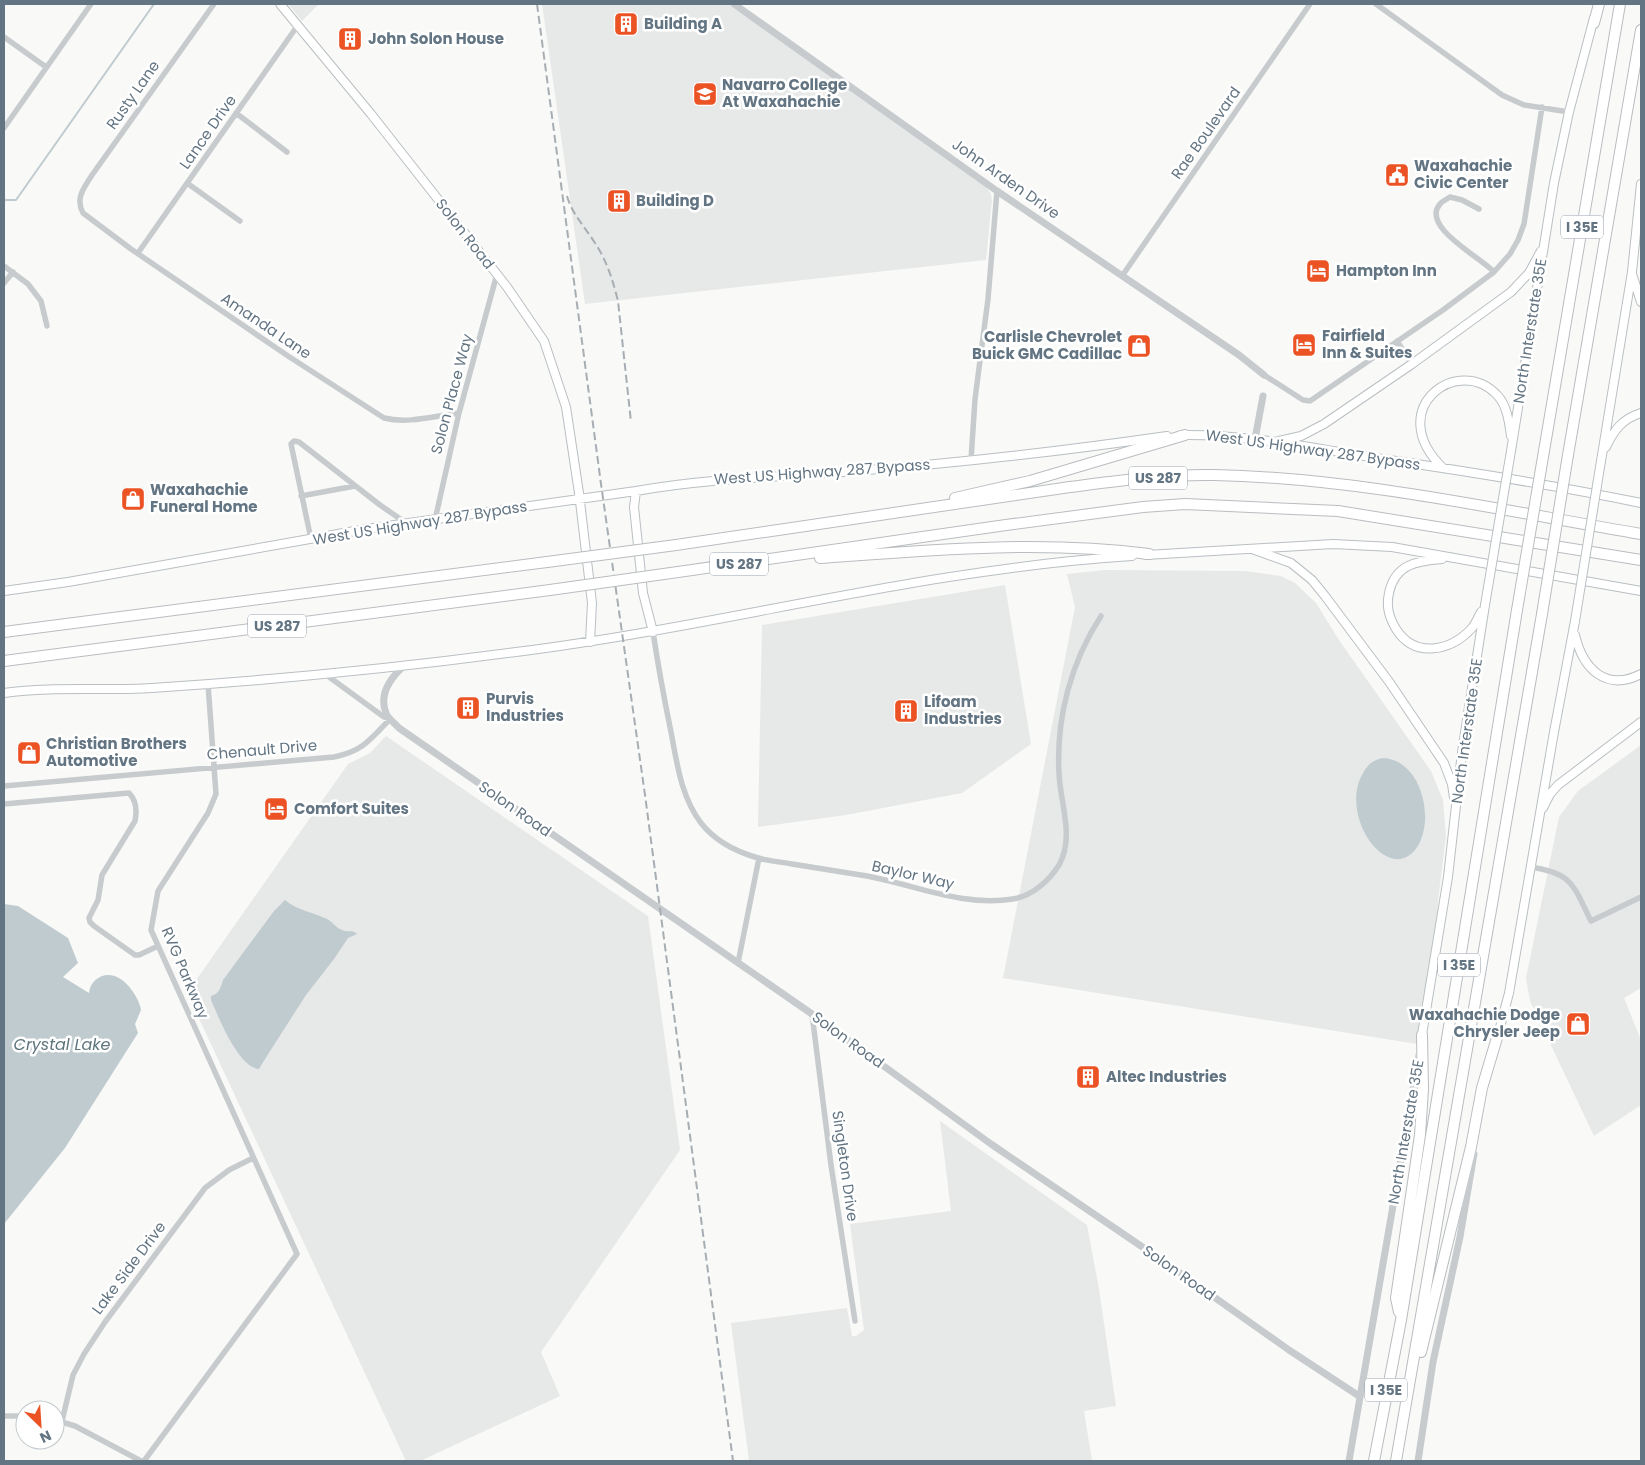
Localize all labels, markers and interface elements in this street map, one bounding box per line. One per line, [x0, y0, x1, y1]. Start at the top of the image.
building icon: Building A [613, 11, 639, 37]
place label: Building A [644, 13, 722, 34]
building icon: John Solon House [337, 26, 363, 52]
place label: John Solon House [368, 28, 504, 49]
street label: Rusty Lane [101, 56, 164, 133]
place label: Navarro College At Waxahachie [722, 74, 847, 112]
school or university icon: Navarro College At Waxahachie [692, 81, 718, 107]
street label: Rae Boulevard [1166, 82, 1245, 183]
street label: Lance Drive [174, 90, 241, 173]
street label: John Arden Drive [948, 134, 1064, 224]
place label: Waxahachie Civic Center [1414, 155, 1512, 193]
public building icon: Waxahachie Civic Center [1384, 162, 1410, 188]
building icon: Building D [606, 188, 632, 214]
place label: Building D [636, 190, 714, 211]
street label: Solon Road [431, 194, 500, 273]
road number: I 35E [1561, 216, 1603, 238]
street label: North Interstate 35E [1508, 257, 1551, 405]
hotel icon: Hampton Inn [1305, 258, 1331, 284]
place label: Hampton Inn [1336, 260, 1437, 281]
street label: Amanda Lane [217, 287, 316, 364]
place label: Fairfield Inn & Suites [1322, 325, 1412, 363]
place label: Carlisle Chevrolet Buick GMC Cadillac [972, 326, 1122, 364]
street label: Solon Place Way [425, 331, 478, 456]
hotel icon: Fairfield Inn & Suites [1291, 332, 1317, 358]
shop icon: Carlisle Chevrolet Buick GMC Cadillac [1126, 333, 1152, 359]
street label: West US Highway 287 Bypass [1204, 424, 1422, 475]
street label: West US Highway 287 Bypass [713, 453, 931, 490]
road number: US 287 [1129, 466, 1187, 489]
place label: Waxahachie Funeral Home [150, 479, 258, 517]
shop icon: Waxahachie Funeral Home [120, 486, 146, 512]
street label: West US Highway 287 Bypass [311, 495, 529, 550]
road number: US 287 [710, 552, 768, 576]
road number: US 287 [248, 614, 306, 638]
street label: North Interstate 35E [1446, 657, 1487, 805]
place label: Purvis Industries [486, 688, 564, 726]
place label: Lifoam Industries [924, 691, 1002, 729]
building icon: Purvis Industries [455, 695, 481, 721]
building icon: Lifoam Industries [893, 698, 919, 724]
place label: Christian Brothers Automotive [46, 733, 187, 771]
street label: Chenault Drive [206, 734, 318, 765]
shop icon: Christian Brothers Automotive [16, 740, 42, 766]
street label: Solon Road [475, 776, 556, 841]
hotel icon: Comfort Suites [263, 796, 289, 822]
place label: Comfort Suites [294, 798, 409, 819]
street label: Baylor Way [870, 855, 957, 894]
street label: RVG Parkway [157, 924, 214, 1023]
road number: I 35E [1438, 954, 1480, 976]
place label: Waxahachie Dodge Chrysler Jeep [1409, 1004, 1560, 1042]
street label: Solon Road [808, 1006, 889, 1073]
shop icon: Waxahachie Dodge Chrysler Jeep [1565, 1011, 1591, 1037]
water label: Crystal Lake [14, 1033, 111, 1056]
street label: North Interstate 35E [1382, 1058, 1429, 1206]
building icon: Altec Industries [1075, 1064, 1101, 1090]
place label: Altec Industries [1106, 1066, 1227, 1087]
street label: Singleton Drive [827, 1109, 864, 1223]
street label: Lake Side Drive [87, 1217, 170, 1318]
street label: Solon Road [1139, 1240, 1220, 1305]
road number: I 35E [1365, 1378, 1407, 1402]
north arrow [15, 1400, 65, 1450]
text: N [36, 1425, 54, 1448]

